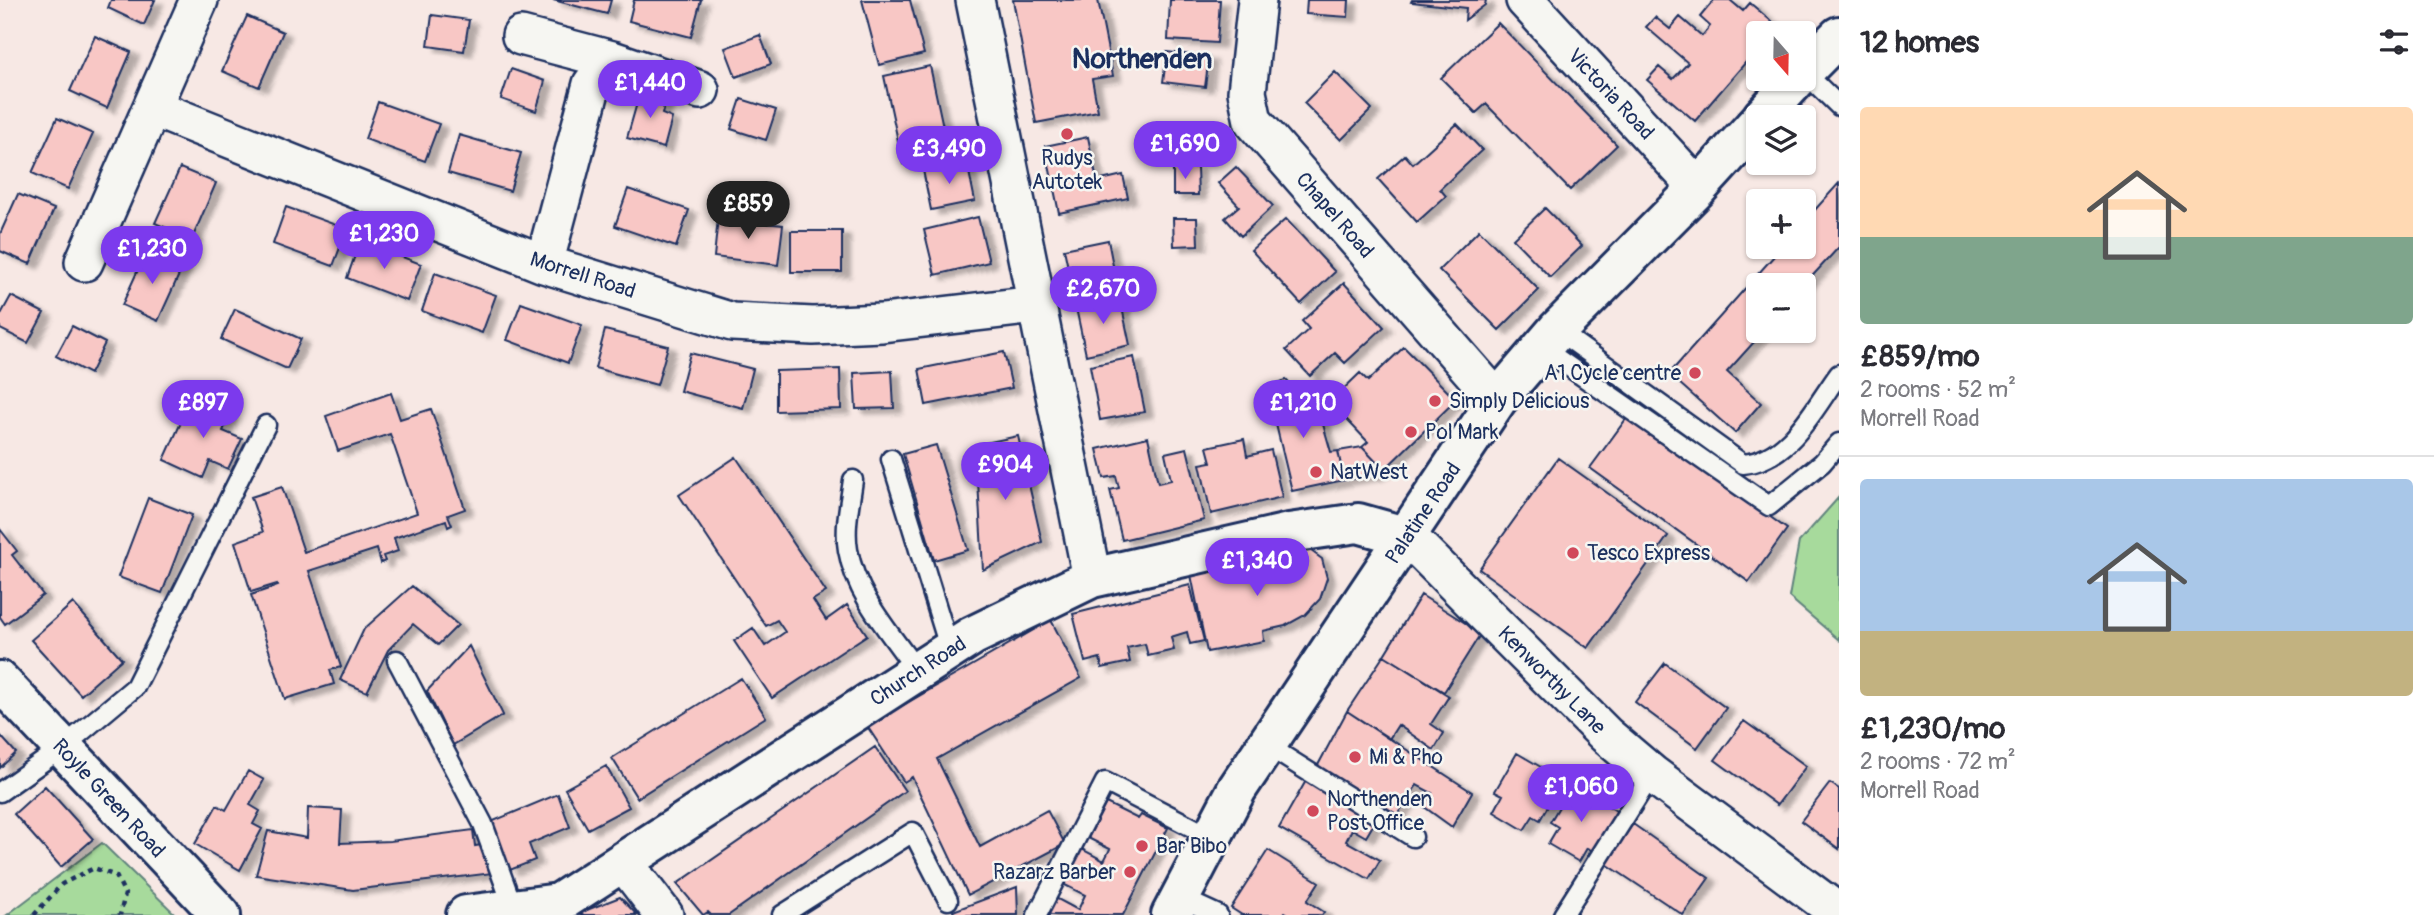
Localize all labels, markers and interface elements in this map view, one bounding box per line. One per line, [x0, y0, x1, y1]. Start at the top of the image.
north arrow [1746, 21, 1816, 91]
map controls [1746, 21, 1816, 343]
icon: filters [2375, 23, 2413, 61]
text: 12 homes [1860, 24, 1979, 61]
district label: Northenden [1072, 42, 1212, 77]
street label: Victoria Road [1561, 43, 1660, 146]
pin: £1,440 [593, 60, 707, 120]
text: £1,440 [614, 68, 686, 97]
button: layers [1746, 105, 1816, 175]
pin: £1,690 [1128, 122, 1242, 181]
marker: Rudys Autotek [1059, 126, 1075, 142]
pin: £3,490 [892, 127, 1006, 186]
text: £1,690 [1150, 129, 1220, 158]
text: £3,490 [912, 134, 986, 163]
place label: Rudys Autotek [1032, 145, 1103, 196]
icon: home [2074, 152, 2200, 278]
street label: Chapel Road [1290, 167, 1380, 264]
pin: £859 [707, 182, 789, 241]
text: £859 [723, 189, 773, 218]
button: + [1746, 189, 1816, 259]
pin: £1,230 [327, 212, 441, 271]
text: £1,230 [349, 219, 419, 248]
pin: £1,230 [95, 226, 209, 286]
text: £1,230 [117, 234, 187, 263]
street label: Morrell Road [527, 246, 639, 305]
pin: £2,670 [1046, 266, 1160, 326]
button: − [1746, 273, 1816, 343]
text: £2,670 [1066, 274, 1140, 303]
text: £859/mo [1860, 338, 1980, 375]
place label: A1 Cycle centre [1544, 360, 1682, 387]
marker: A1 Cycle centre [1687, 365, 1703, 381]
text: 2 rooms · 52 m² [1860, 375, 2016, 404]
pin: £897 [162, 380, 244, 440]
pin: £1,210 [1246, 380, 1360, 440]
text: £897 [178, 388, 228, 417]
text: £1,210 [1269, 388, 1337, 417]
place label: Simply Delicious [1449, 388, 1590, 415]
marker: Simply Delicious [1427, 393, 1443, 409]
text: Morrell Road [1860, 404, 1980, 433]
place label: Pol Mark [1425, 419, 1499, 446]
marker: Pol Mark [1403, 424, 1419, 440]
pin: £904 [964, 442, 1046, 502]
text: £904 [977, 450, 1033, 479]
street label: Palatine Road [1380, 457, 1467, 569]
place label: NatWest [1330, 459, 1408, 486]
marker: NatWest [1308, 464, 1324, 480]
icon: home [2074, 524, 2200, 650]
pin: £1,340 [1200, 538, 1314, 598]
place label: Tesco Express [1587, 540, 1711, 567]
marker: Tesco Express [1565, 545, 1581, 561]
text: £1,340 [1221, 546, 1293, 575]
street label: Kenworthy Lane [1492, 620, 1612, 741]
street label: Church Road [865, 630, 972, 713]
text: £1,230/mo [1860, 710, 2005, 747]
street label: Royle Green Road [46, 733, 171, 864]
place label: Mi & Pho [1369, 744, 1443, 771]
text: 2 rooms · 72 m² [1860, 747, 2016, 776]
marker: Mi & Pho [1347, 749, 1363, 765]
pin: £1,060 [1524, 764, 1638, 824]
text: £1,060 [1544, 772, 1618, 801]
text: Morrell Road [1860, 776, 1980, 805]
place label: Northenden Post Office [1327, 786, 1432, 837]
marker: Northenden Post Office [1305, 803, 1321, 819]
place label: Bar Bibo [1156, 833, 1227, 860]
marker: Bar Bibo [1134, 838, 1150, 854]
place label: Razarz Barber [993, 859, 1116, 886]
marker: Razarz Barber [1122, 864, 1138, 880]

